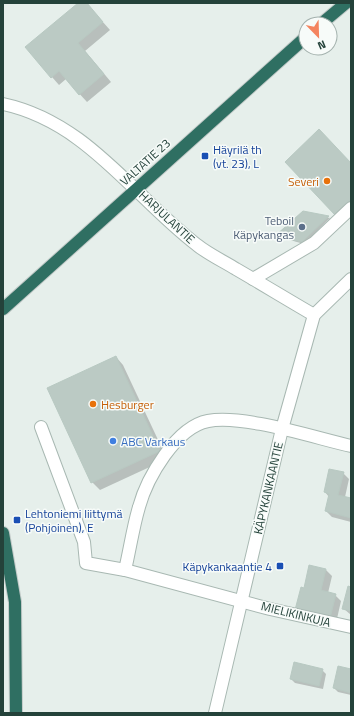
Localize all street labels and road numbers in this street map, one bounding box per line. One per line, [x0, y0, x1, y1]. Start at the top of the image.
street label: VALTATIE 23 [115, 134, 175, 190]
street label: HARJULANTIE [135, 186, 200, 248]
street label: KÄPYKANKAANTIE [248, 439, 288, 536]
street label: MIELIKINKUJA [259, 596, 333, 632]

